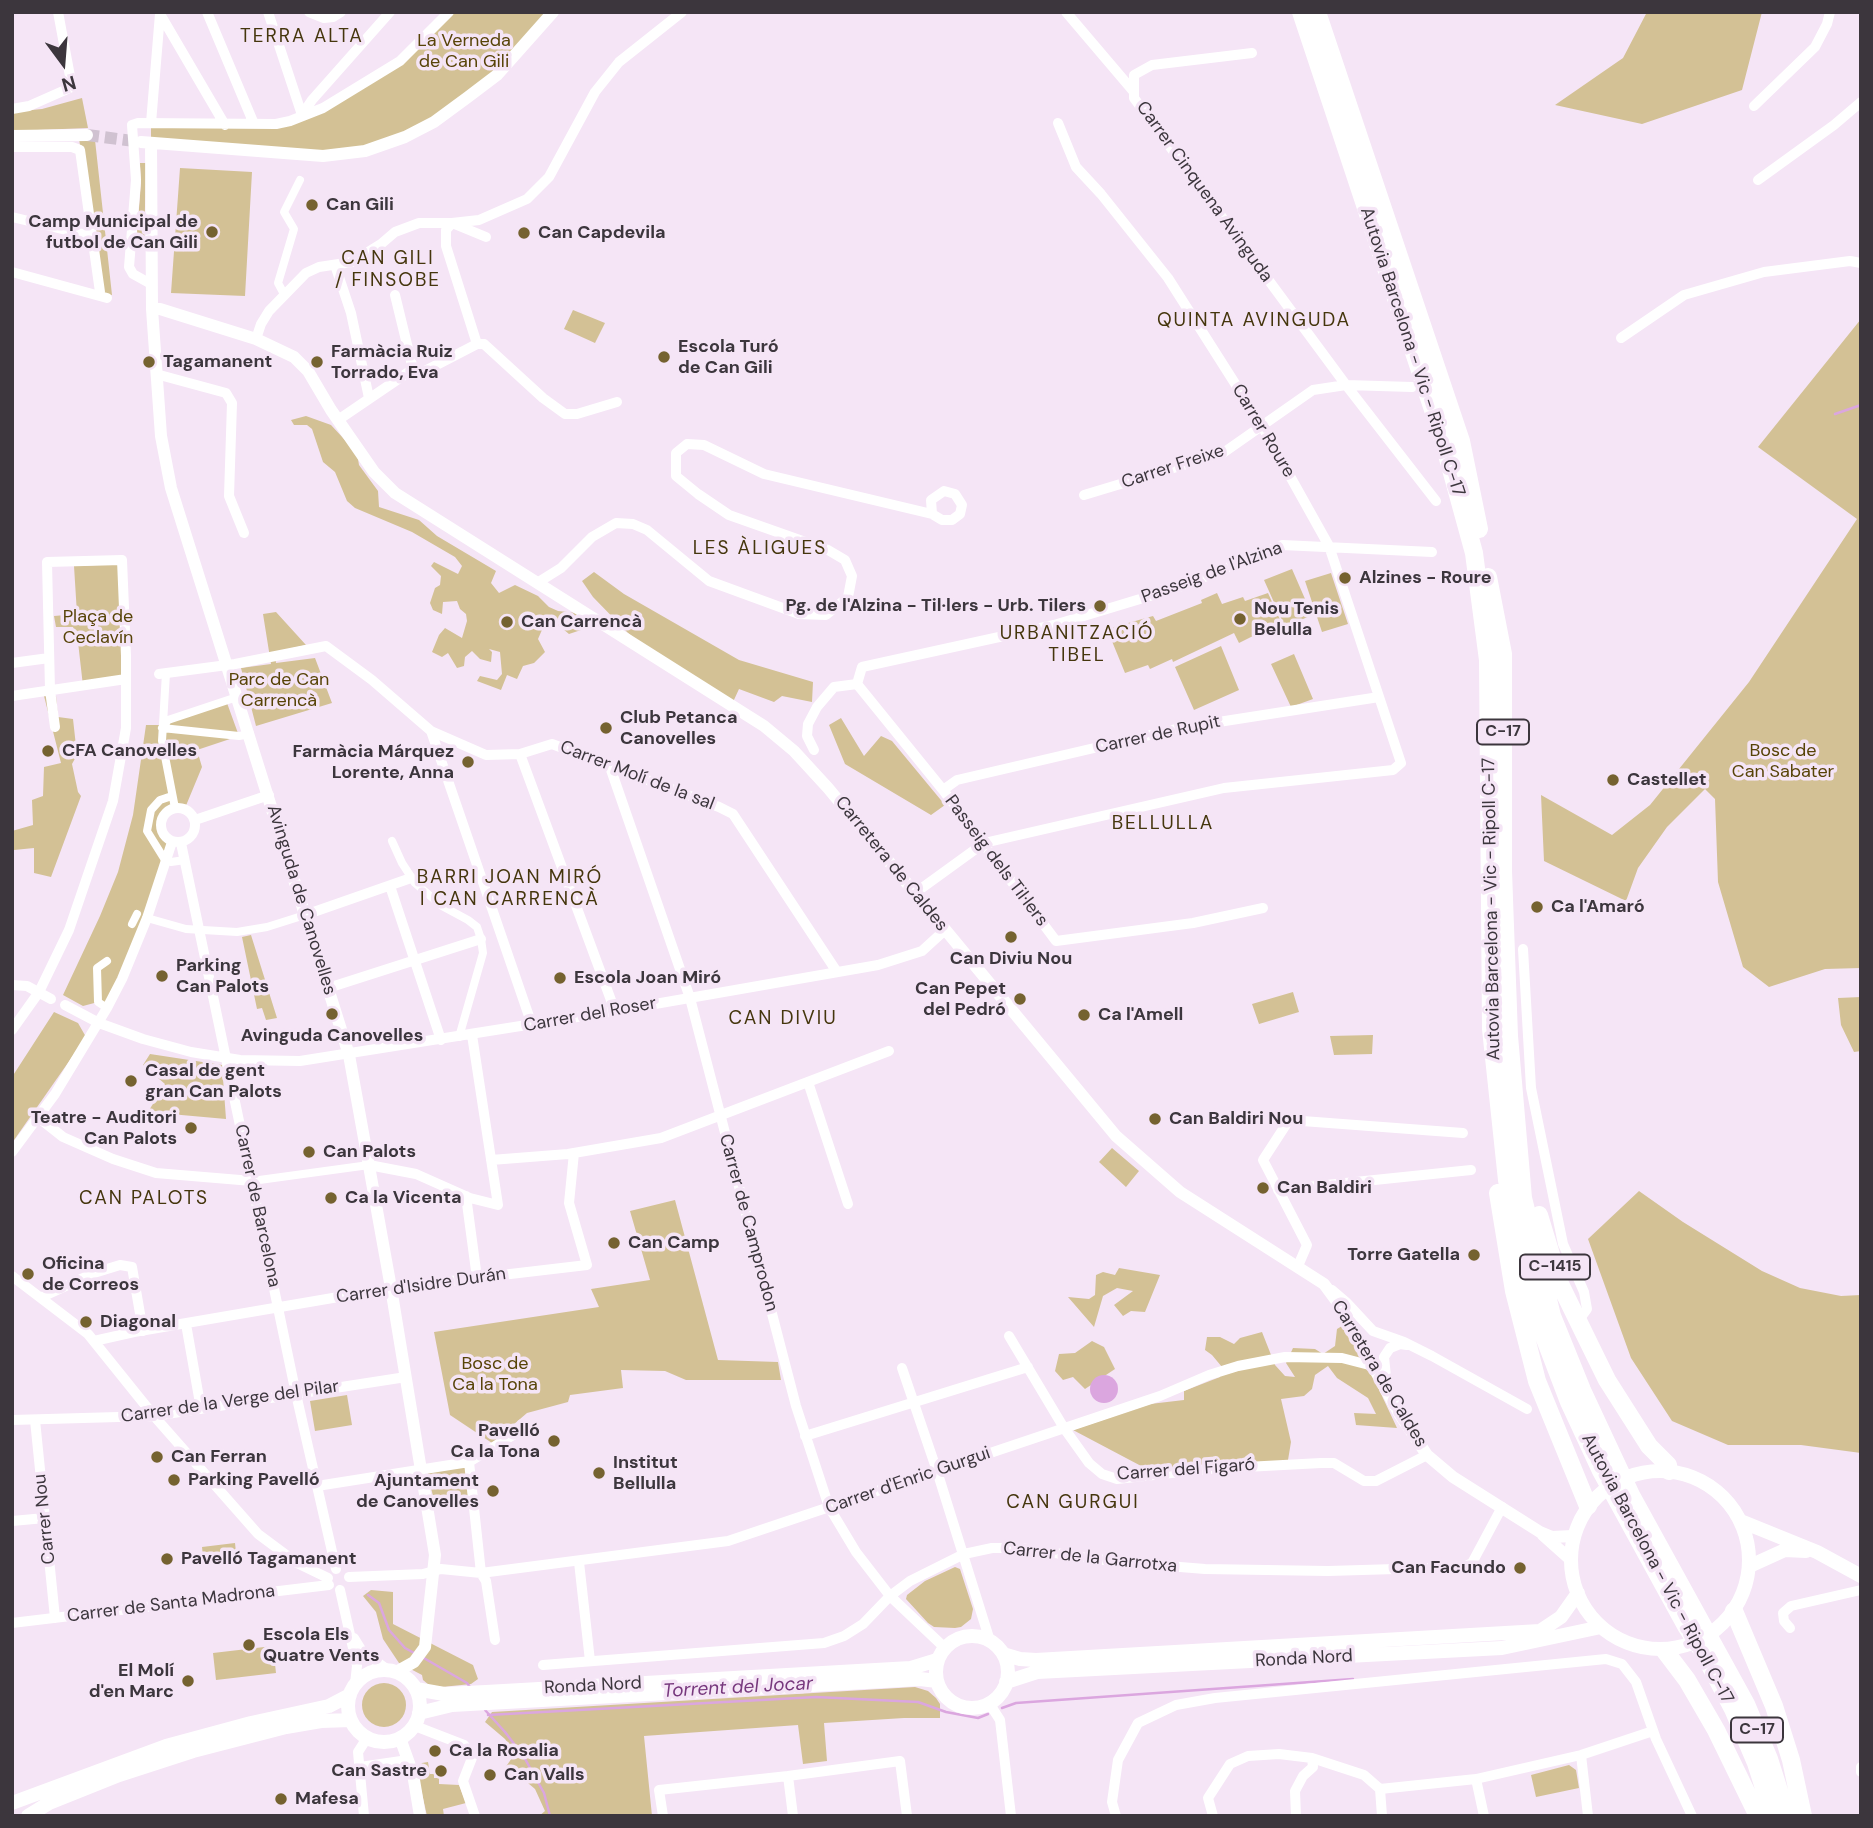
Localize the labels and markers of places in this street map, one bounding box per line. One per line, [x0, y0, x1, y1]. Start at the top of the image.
place label: Can Gili [326, 194, 394, 216]
marker: Can Gili [304, 197, 320, 213]
place label: Camp Municipal de futbol de Can Gili [28, 211, 198, 254]
place label: Can Capdevila [538, 222, 666, 244]
marker: Camp Municipal de futbol de Can Gili [204, 224, 220, 240]
marker: Can Capdevila [516, 225, 532, 241]
place label: Escola Turó de Can Gili [678, 336, 779, 378]
place label: Farmàcia Ruiz Torrado, Eva [331, 341, 452, 384]
marker: Escola Turó de Can Gili [656, 349, 672, 365]
place label: Tagamanent [163, 351, 272, 373]
marker: Tagamanent [141, 354, 157, 370]
marker: Farmàcia Ruiz Torrado, Eva [309, 354, 325, 370]
place label: Alzines - Roure [1359, 567, 1492, 589]
marker: Alzines - Roure [1337, 570, 1353, 586]
place label: Pg. de l'Alzina - Til·lers - Urb. Tilers [785, 595, 1086, 617]
marker: Pg. de l'Alzina - Til·lers - Urb. Tilers [1092, 598, 1108, 614]
place label: Nou Tenis Belulla [1254, 598, 1339, 640]
place label: Can Carrencà [521, 611, 642, 633]
marker: Nou Tenis Belulla [1232, 611, 1248, 627]
marker: Can Carrencà [499, 614, 515, 630]
place label: Club Petanca Canovelles [620, 707, 737, 750]
marker: Club Petanca Canovelles [598, 720, 614, 736]
place label: CFA Canovelles [62, 740, 197, 762]
place label: Farmàcia Márquez Lorente, Anna [292, 741, 454, 784]
marker: CFA Canovelles [40, 743, 56, 759]
marker: Farmàcia Márquez Lorente, Anna [460, 754, 476, 770]
place label: Castellet [1627, 769, 1707, 791]
marker: Castellet [1605, 772, 1621, 788]
place label: Ca l'Amaró [1551, 896, 1645, 918]
marker: Ca l'Amaró [1529, 899, 1545, 915]
marker: Can Diviu Nou [1003, 929, 1019, 945]
place label: Can Diviu Nou [950, 948, 1072, 970]
place label: Parking Can Palots [176, 955, 269, 998]
place label: Escola Joan Miró [574, 967, 721, 989]
marker: Parking Can Palots [154, 968, 170, 984]
marker: Escola Joan Miró [552, 970, 568, 986]
place label: Can Pepet del Pedró [915, 978, 1006, 1020]
marker: Can Pepet del Pedró [1012, 991, 1028, 1007]
place label: Ca l'Amell [1098, 1004, 1183, 1026]
marker: Avinguda Canovelles [324, 1006, 340, 1022]
marker: Ca l'Amell [1076, 1007, 1092, 1023]
place label: Avinguda Canovelles [241, 1025, 423, 1047]
place label: Casal de gent gran Can Palots [145, 1060, 282, 1102]
marker: Casal de gent gran Can Palots [123, 1073, 139, 1089]
place label: Teatre - Auditori Can Palots [31, 1107, 177, 1150]
place label: Can Baldiri Nou [1169, 1108, 1303, 1130]
marker: Can Baldiri Nou [1147, 1111, 1163, 1127]
marker: Teatre - Auditori Can Palots [183, 1120, 199, 1136]
place label: Can Palots [323, 1141, 416, 1163]
marker: Can Palots [301, 1144, 317, 1160]
place label: Can Baldiri [1277, 1177, 1372, 1199]
marker: Can Baldiri [1255, 1180, 1271, 1196]
place label: Ca la Vicenta [345, 1187, 461, 1209]
marker: Ca la Vicenta [323, 1190, 339, 1206]
place label: Can Camp [628, 1232, 720, 1254]
marker: Can Camp [606, 1235, 622, 1251]
place label: Torre Gatella [1347, 1244, 1460, 1266]
marker: Torre Gatella [1466, 1247, 1482, 1263]
place label: Oficina de Correos [42, 1253, 139, 1296]
marker: Oficina de Correos [20, 1266, 36, 1282]
place label: Diagonal [100, 1311, 176, 1333]
marker: Diagonal [78, 1314, 94, 1330]
place label: Pavelló Ca la Tona [451, 1420, 540, 1462]
marker: Pavelló Ca la Tona [546, 1433, 562, 1449]
place label: Can Ferran [171, 1446, 267, 1468]
marker: Can Ferran [149, 1449, 165, 1465]
place label: Institut Bellulla [613, 1452, 678, 1494]
marker: Institut Bellulla [591, 1465, 607, 1481]
place label: Parking Pavelló [188, 1469, 320, 1491]
place label: Ajuntament de Canovelles [356, 1470, 479, 1512]
marker: Parking Pavelló [166, 1472, 182, 1488]
marker: Ajuntament de Canovelles [485, 1483, 501, 1499]
place label: Pavelló Tagamanent [181, 1548, 356, 1570]
marker: Pavelló Tagamanent [159, 1551, 175, 1567]
place label: Can Facundo [1391, 1557, 1506, 1579]
marker: Can Facundo [1512, 1560, 1528, 1576]
place label: Escola Els Quatre Vents [263, 1624, 380, 1666]
marker: Escola Els Quatre Vents [241, 1637, 257, 1653]
place label: El Molí d'en Marc [89, 1660, 174, 1702]
marker: El Molí d'en Marc [180, 1673, 196, 1689]
place label: Ca la Rosalia [449, 1740, 559, 1762]
marker: Ca la Rosalia [427, 1743, 443, 1759]
place label: Can Sastre [331, 1760, 427, 1782]
marker: Can Sastre [433, 1763, 449, 1779]
place label: Can Valls [504, 1764, 584, 1786]
marker: Can Valls [482, 1767, 498, 1783]
place label: Mafesa [295, 1788, 359, 1810]
marker: Mafesa [273, 1791, 289, 1807]

